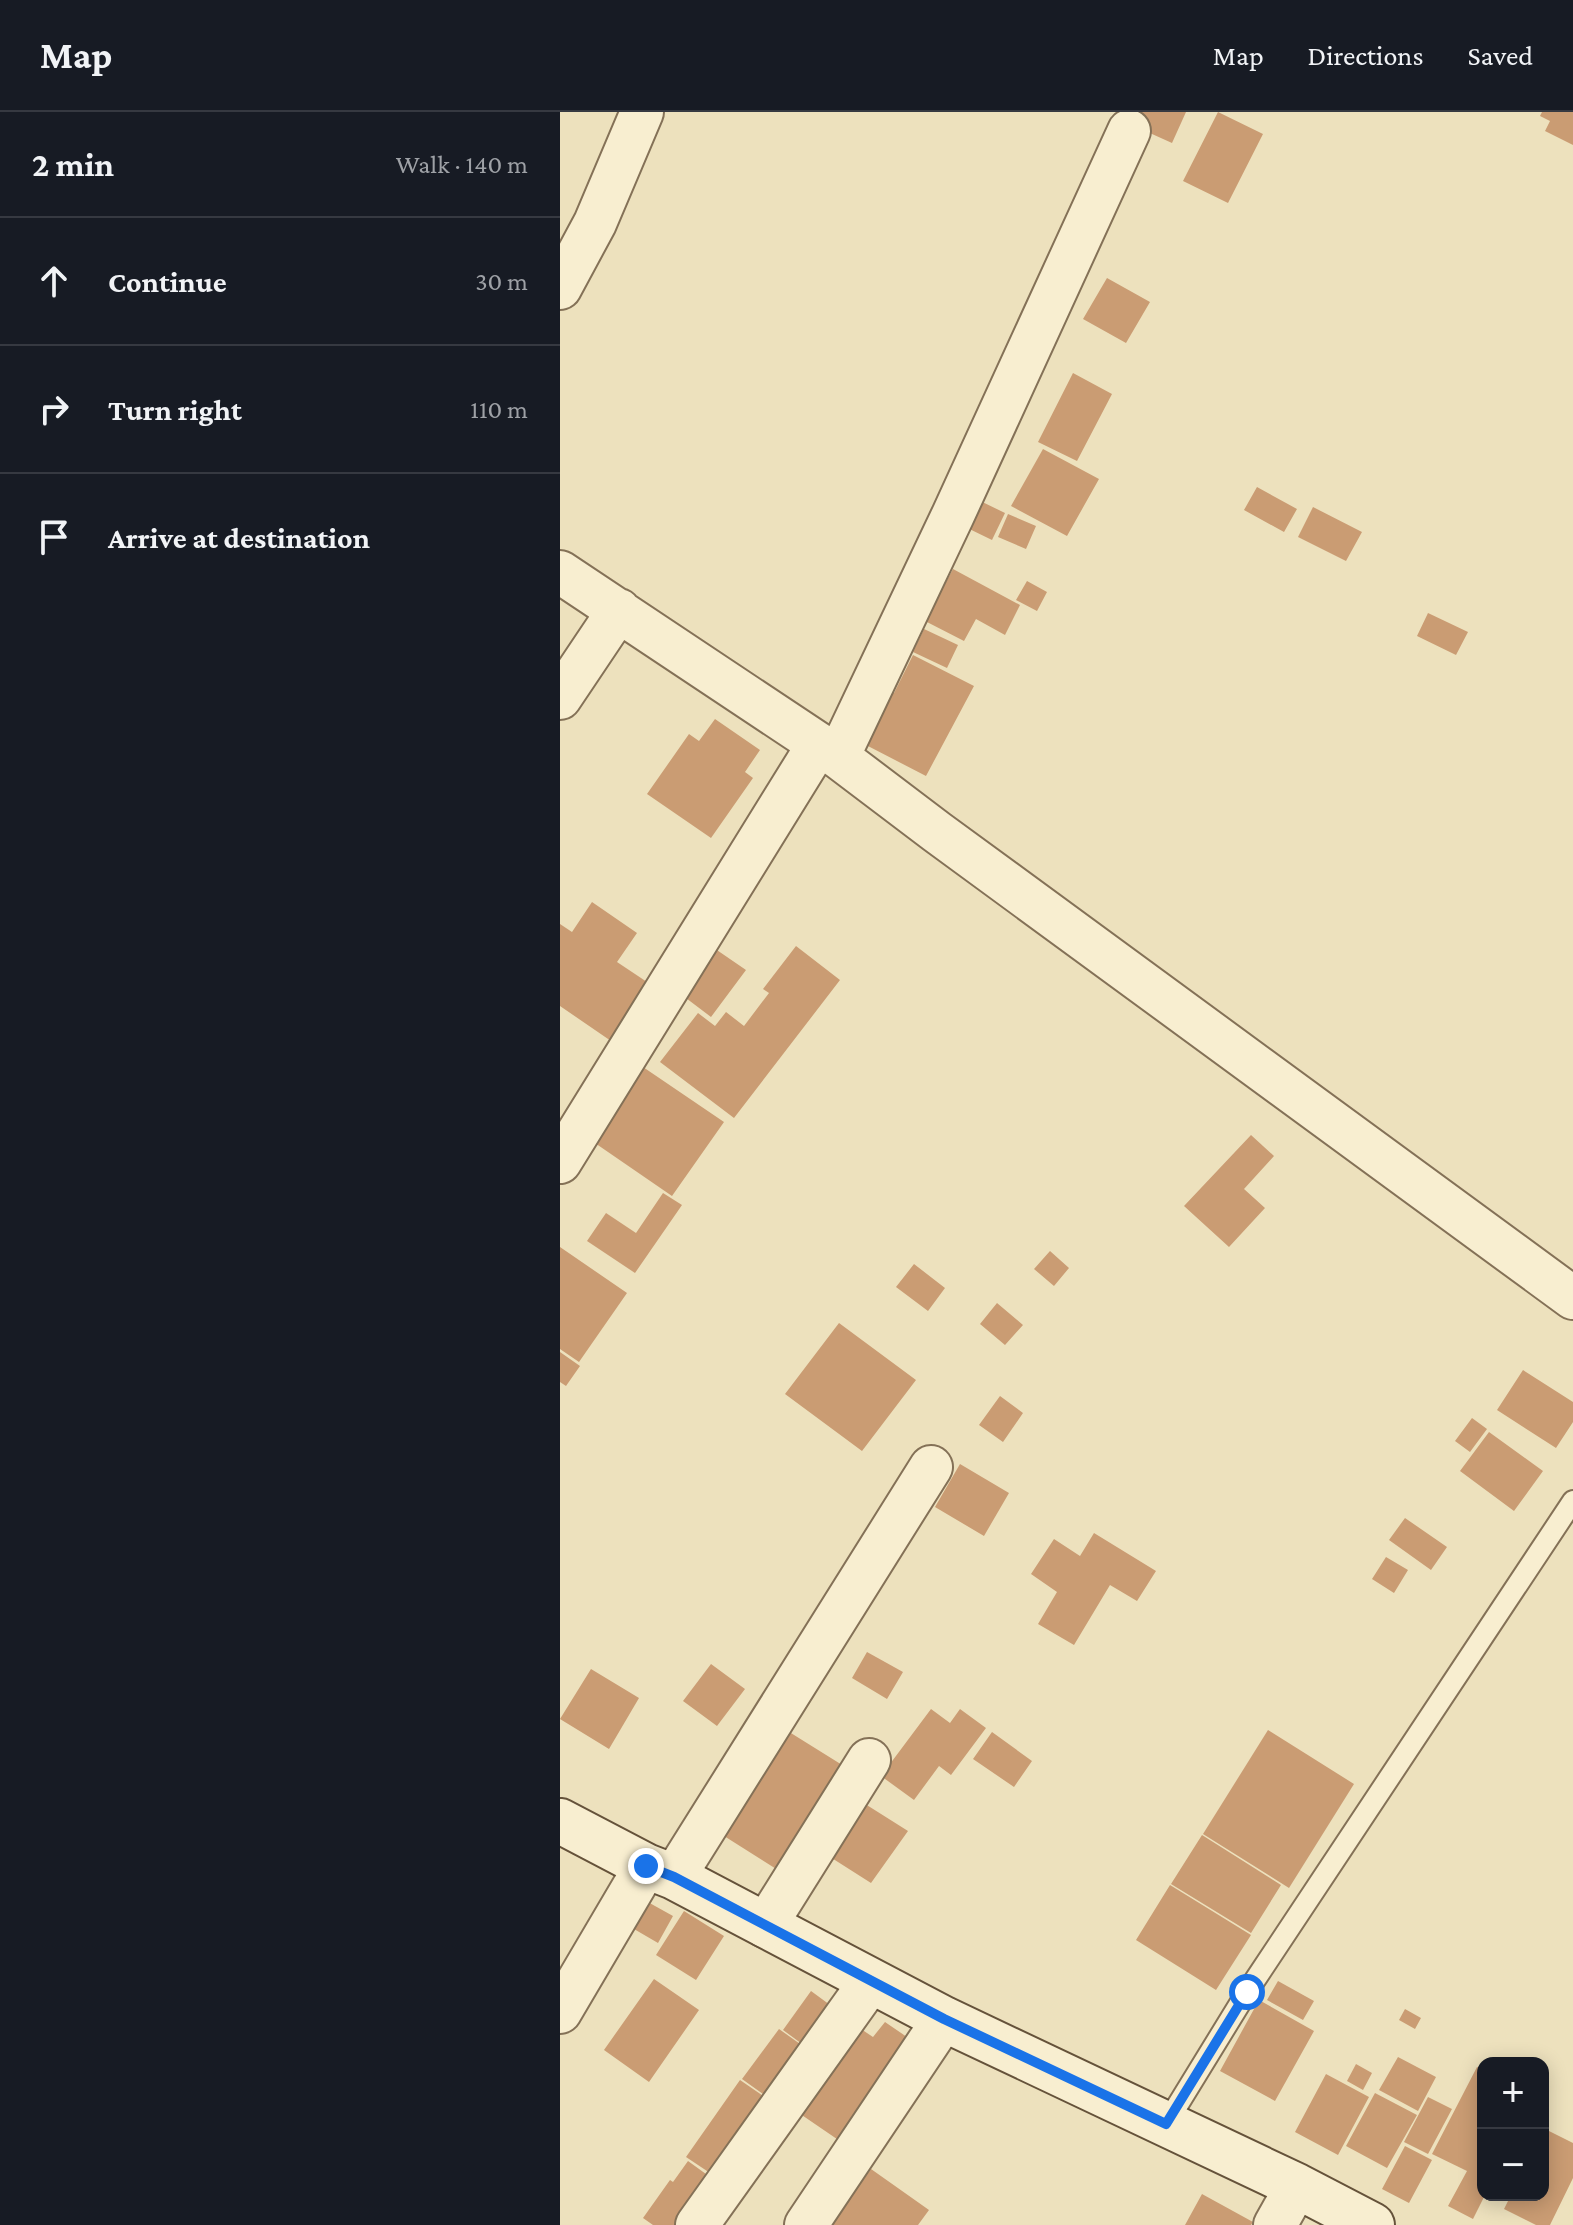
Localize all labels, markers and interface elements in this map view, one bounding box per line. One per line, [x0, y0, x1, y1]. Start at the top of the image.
text: Map [40, 34, 113, 76]
text: Map [1213, 40, 1264, 71]
text: Directions [1308, 40, 1423, 71]
text: Saved [1467, 40, 1533, 71]
text: 2 min [32, 146, 114, 183]
text: Walk · 140 m [396, 150, 528, 179]
icon: ahead [32, 259, 76, 303]
text: Continue [108, 265, 227, 298]
text: 30 m [475, 267, 528, 296]
icon: right [32, 387, 76, 431]
text: Turn right [108, 393, 242, 426]
text: 110 m [470, 395, 528, 424]
icon: arrive [32, 515, 76, 559]
text: Arrive at destination [108, 521, 370, 554]
route end [628, 1848, 664, 1884]
route start [1229, 1974, 1265, 2010]
map controls [1477, 2057, 1549, 2201]
button: + [1477, 2057, 1549, 2129]
button: − [1477, 2129, 1549, 2201]

